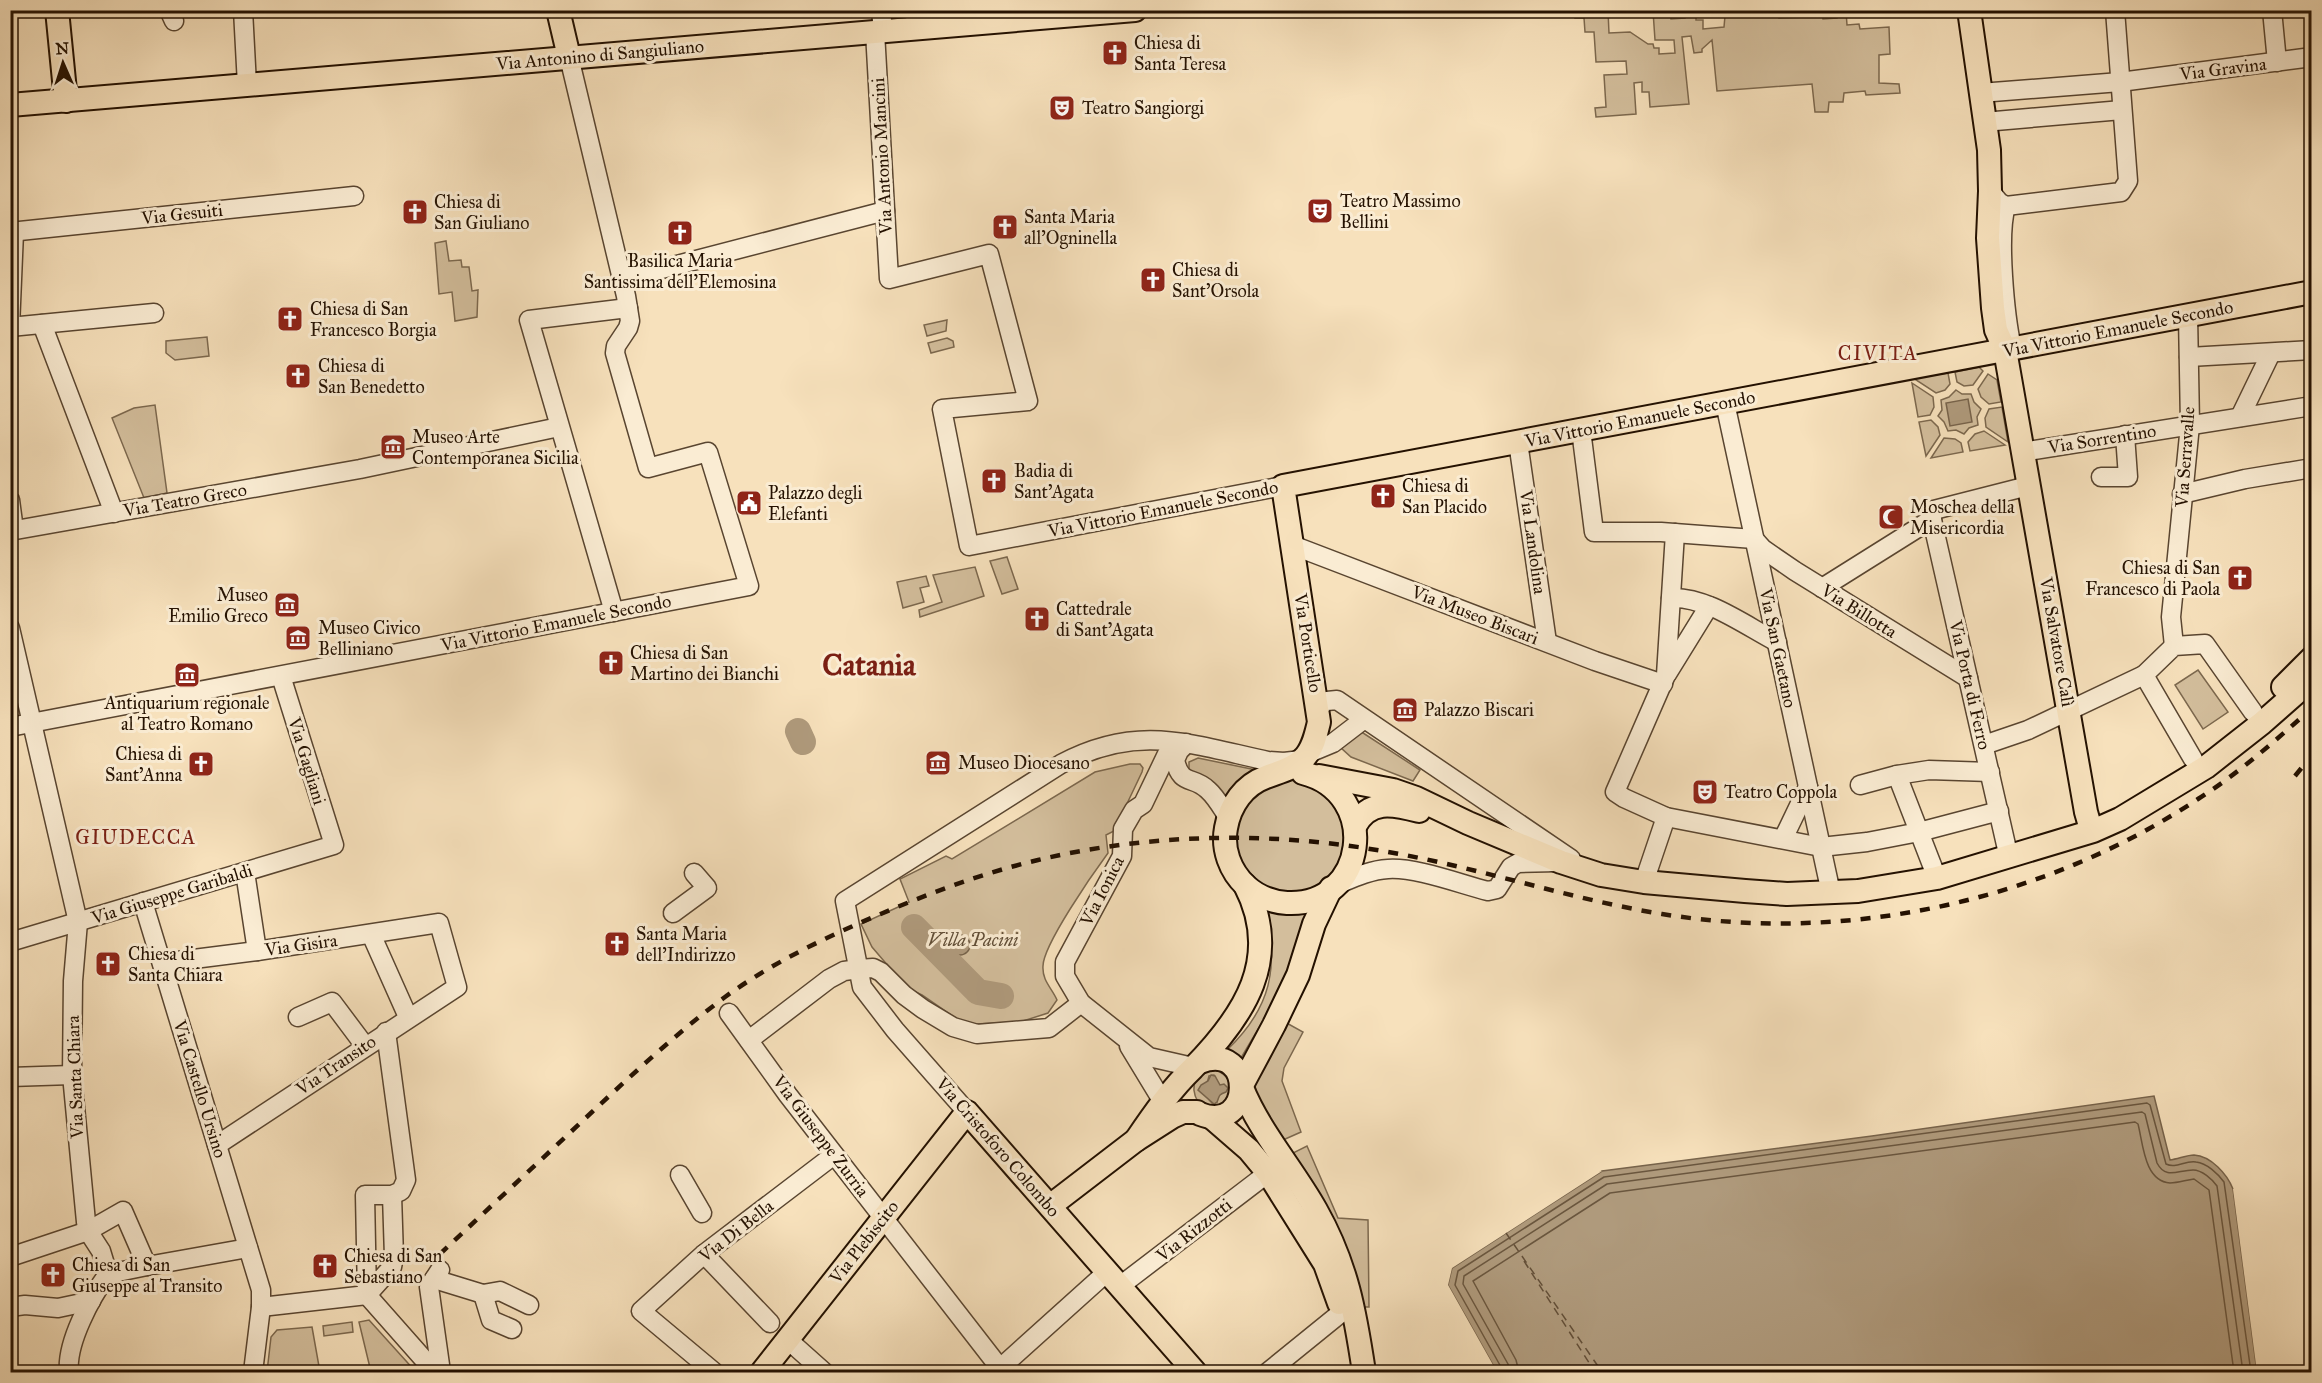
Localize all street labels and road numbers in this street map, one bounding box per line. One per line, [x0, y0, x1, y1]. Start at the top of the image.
street label: Via Antonino di Sangiuliano [494, 35, 705, 76]
street label: Via Gravina [2177, 53, 2268, 85]
street label: Via Antonio Mancini [867, 77, 897, 236]
street label: Via Gesuiti [139, 199, 224, 229]
street label: Via Vittorio Emanuele Secondo [2000, 296, 2235, 362]
street label: Via Vittorio Emanuele Secondo [1522, 386, 1757, 452]
street label: Via Serravalle [2170, 406, 2199, 509]
street label: Via Sorrentino [2045, 420, 2158, 459]
street label: Via Vittorio Emanuele Secondo [1045, 476, 1280, 542]
street label: Via Teatro Greco [121, 478, 249, 522]
street label: Via Landolina [1515, 488, 1551, 596]
street label: Via Salvatore Calì [2035, 575, 2079, 708]
street label: Via Billotta [1816, 579, 1901, 643]
street label: Via Museo Biscari [1407, 580, 1542, 649]
street label: Via San Gaetano [1754, 585, 1801, 710]
street label: Via Vittorio Emanuele Secondo [438, 590, 673, 656]
street label: Via Porticello [1289, 591, 1327, 694]
street label: Via Porta di Ferro [1944, 617, 1996, 752]
street label: Via Gagliani [282, 714, 331, 808]
street label: Via Ionica [1075, 852, 1129, 930]
street label: Via Giuseppe Garibaldi [88, 859, 255, 929]
street label: Via Gisira [262, 929, 339, 961]
street label: Via Santa Chiara [62, 1014, 88, 1140]
street label: Via Castello Ursino [168, 1016, 231, 1161]
street label: Via Transito [291, 1030, 380, 1100]
street label: Via Giuseppe Zurria [767, 1070, 874, 1202]
street label: Via Cristoforo Colombo [931, 1072, 1065, 1221]
street label: Via Rizzotti [1151, 1194, 1236, 1267]
street label: Via Di Bella [693, 1195, 778, 1268]
street label: Via Plebiscito [824, 1196, 903, 1289]

